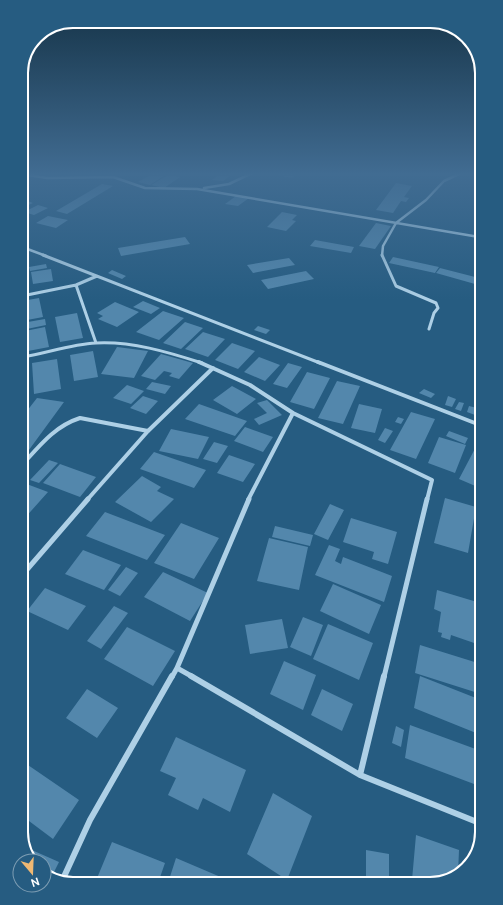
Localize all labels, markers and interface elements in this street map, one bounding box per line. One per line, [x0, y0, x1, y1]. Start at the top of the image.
north arrow [12, 853, 52, 893]
text: N [29, 875, 41, 890]

